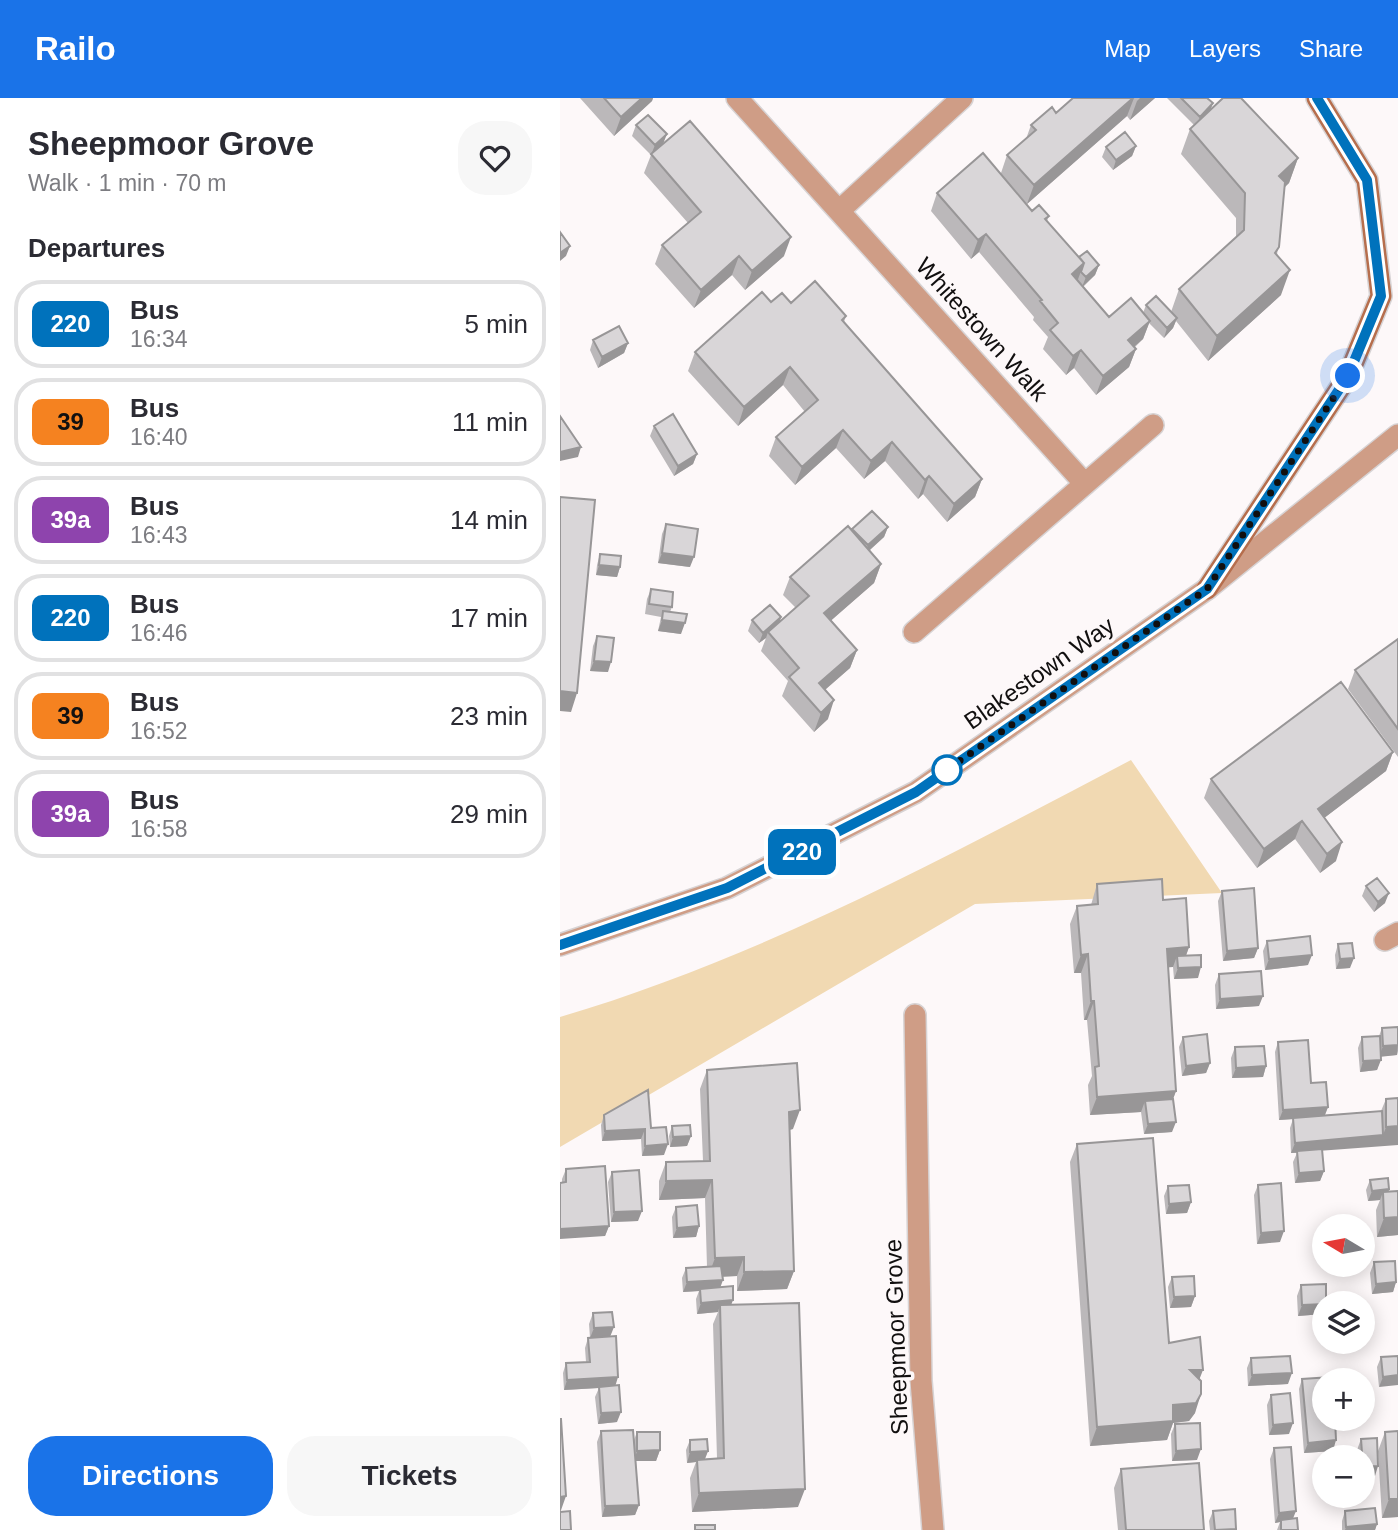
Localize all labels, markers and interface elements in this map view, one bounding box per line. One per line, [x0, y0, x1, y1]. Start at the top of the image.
text: Railo [35, 30, 116, 67]
text: Map [1104, 35, 1151, 62]
text: Layers [1189, 35, 1261, 62]
text: Share [1299, 35, 1363, 62]
button: heart [458, 121, 532, 195]
text: Sheepmoor Grove [28, 125, 314, 162]
text: Walk · 1 min · 70 m [28, 170, 227, 196]
text: Departures [28, 233, 165, 263]
street label: Whitestown Walk [911, 252, 1054, 407]
text: Bus [130, 295, 179, 325]
text: 5 min [464, 309, 528, 339]
text: 220 [50, 310, 91, 337]
text: 16:34 [130, 326, 188, 352]
your location [1330, 358, 1365, 393]
text: Bus [130, 393, 179, 423]
text: 11 min [452, 407, 528, 437]
text: 39 [57, 408, 84, 435]
text: 16:40 [130, 424, 188, 450]
text: Bus [130, 491, 179, 521]
text: 14 min [450, 505, 528, 535]
text: 39a [50, 506, 91, 533]
text: 16:43 [130, 522, 188, 548]
text: Bus [130, 589, 179, 619]
text: 17 min [450, 603, 528, 633]
text: 220 [50, 604, 91, 631]
street label: Blakestown Way [959, 611, 1119, 735]
text: 16:46 [130, 620, 188, 646]
text: Bus [130, 687, 179, 717]
text: 23 min [450, 701, 528, 731]
text: 39 [57, 702, 84, 729]
text: 16:52 [130, 718, 188, 744]
unlabelled marker [932, 755, 962, 785]
text: Bus [130, 785, 179, 815]
text: 29 min [450, 799, 528, 829]
text: 39a [50, 800, 91, 827]
text: 16:58 [130, 816, 188, 842]
line badge: 220 [762, 829, 842, 875]
text: 220 [782, 838, 822, 865]
north arrow [1312, 1214, 1376, 1278]
map controls [1312, 1214, 1375, 1508]
street label: Sheepmoor Grove [879, 1239, 913, 1435]
button: layers [1312, 1291, 1375, 1354]
button: + [1312, 1368, 1375, 1431]
button: Directions [28, 1436, 273, 1516]
button: Tickets [287, 1436, 532, 1516]
button: − [1312, 1445, 1375, 1508]

